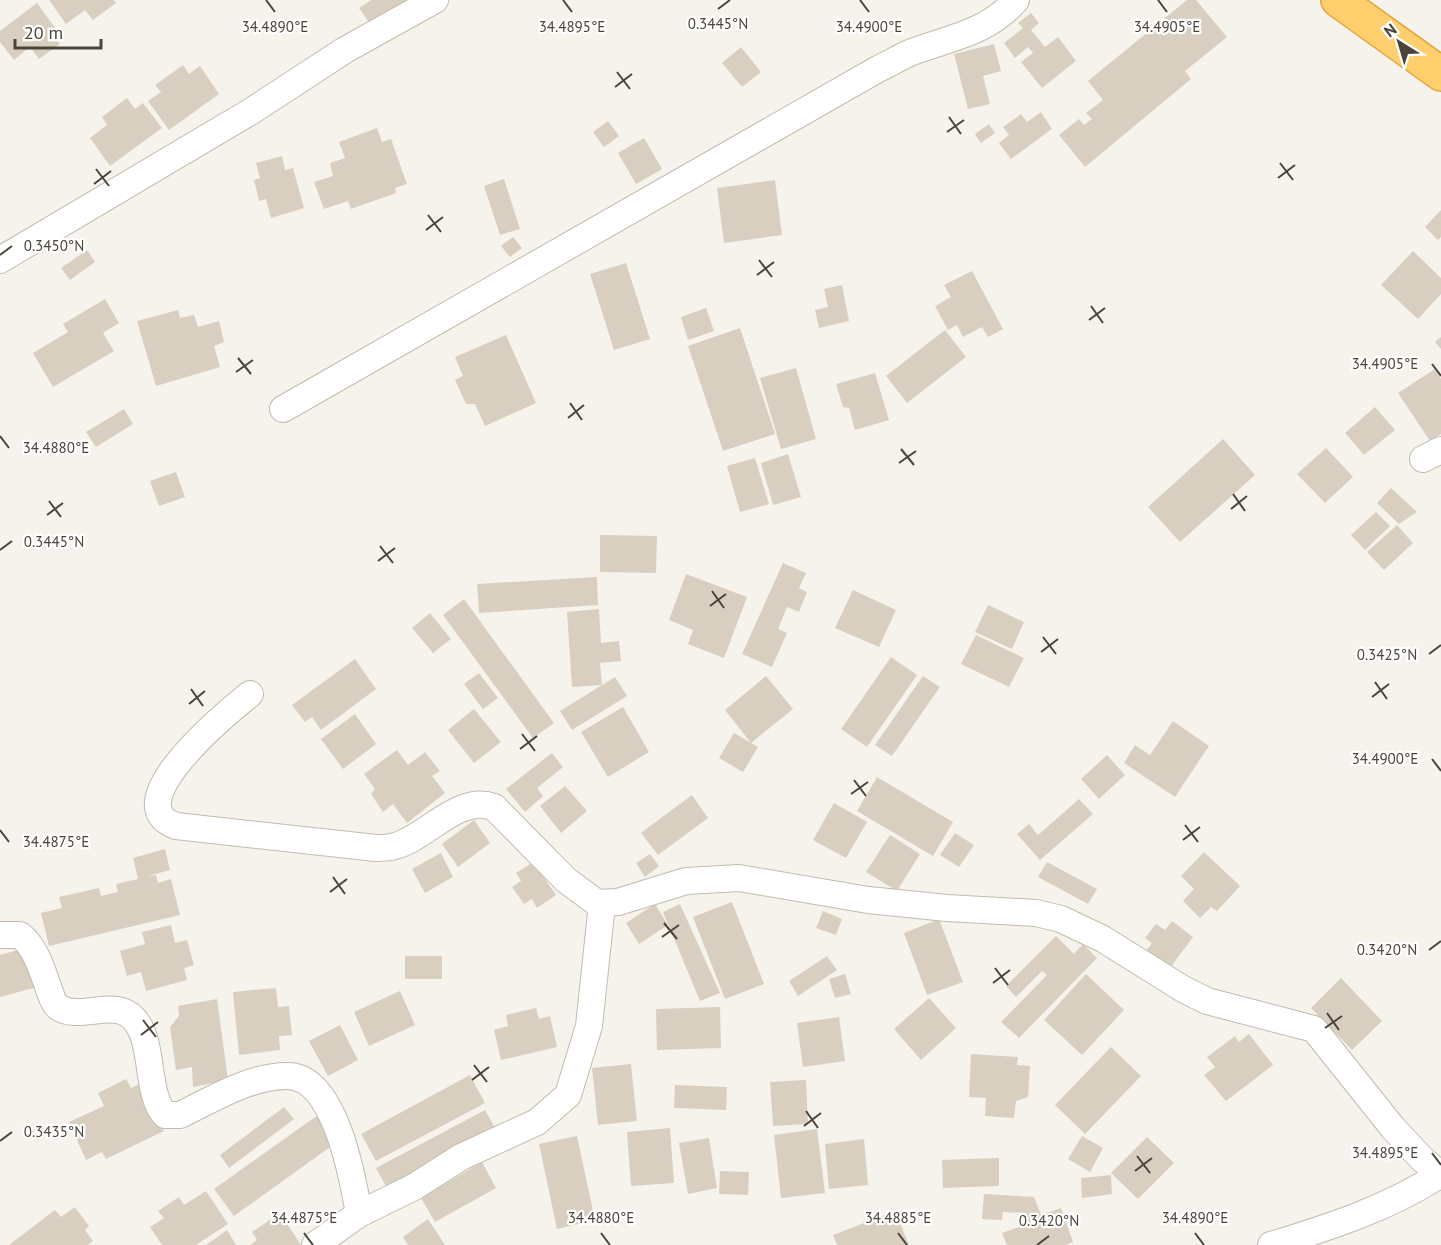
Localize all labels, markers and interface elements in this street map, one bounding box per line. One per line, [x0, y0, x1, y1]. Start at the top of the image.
scale bar [15, 12, 100, 50]
north arrow [1369, 12, 1429, 72]
text: 0.3445°N [688, 14, 748, 33]
text: 34.4890°E [242, 17, 308, 36]
text: 34.4895°E [539, 17, 605, 36]
text: 34.4900°E [836, 17, 902, 36]
text: 34.4905°E [1134, 17, 1200, 36]
text: N [1380, 19, 1400, 41]
text: 20 m [24, 21, 63, 44]
text: 0.3450°N [24, 236, 84, 255]
text: 34.4905°E [1352, 354, 1418, 373]
text: 34.4880°E [23, 438, 89, 457]
text: 0.3445°N [24, 532, 84, 551]
text: 0.3425°N [1357, 645, 1417, 664]
text: 34.4900°E [1352, 749, 1418, 768]
text: 34.4875°E [23, 832, 89, 851]
text: 0.3420°N [1357, 940, 1417, 959]
text: 0.3435°N [24, 1122, 84, 1141]
text: 34.4895°E [1352, 1143, 1418, 1162]
text: 34.4875°E [271, 1208, 337, 1227]
text: 34.4880°E [568, 1208, 634, 1227]
text: 34.4885°E [865, 1208, 931, 1227]
text: 34.4890°E [1162, 1208, 1228, 1227]
text: 0.3420°N [1019, 1211, 1079, 1230]

